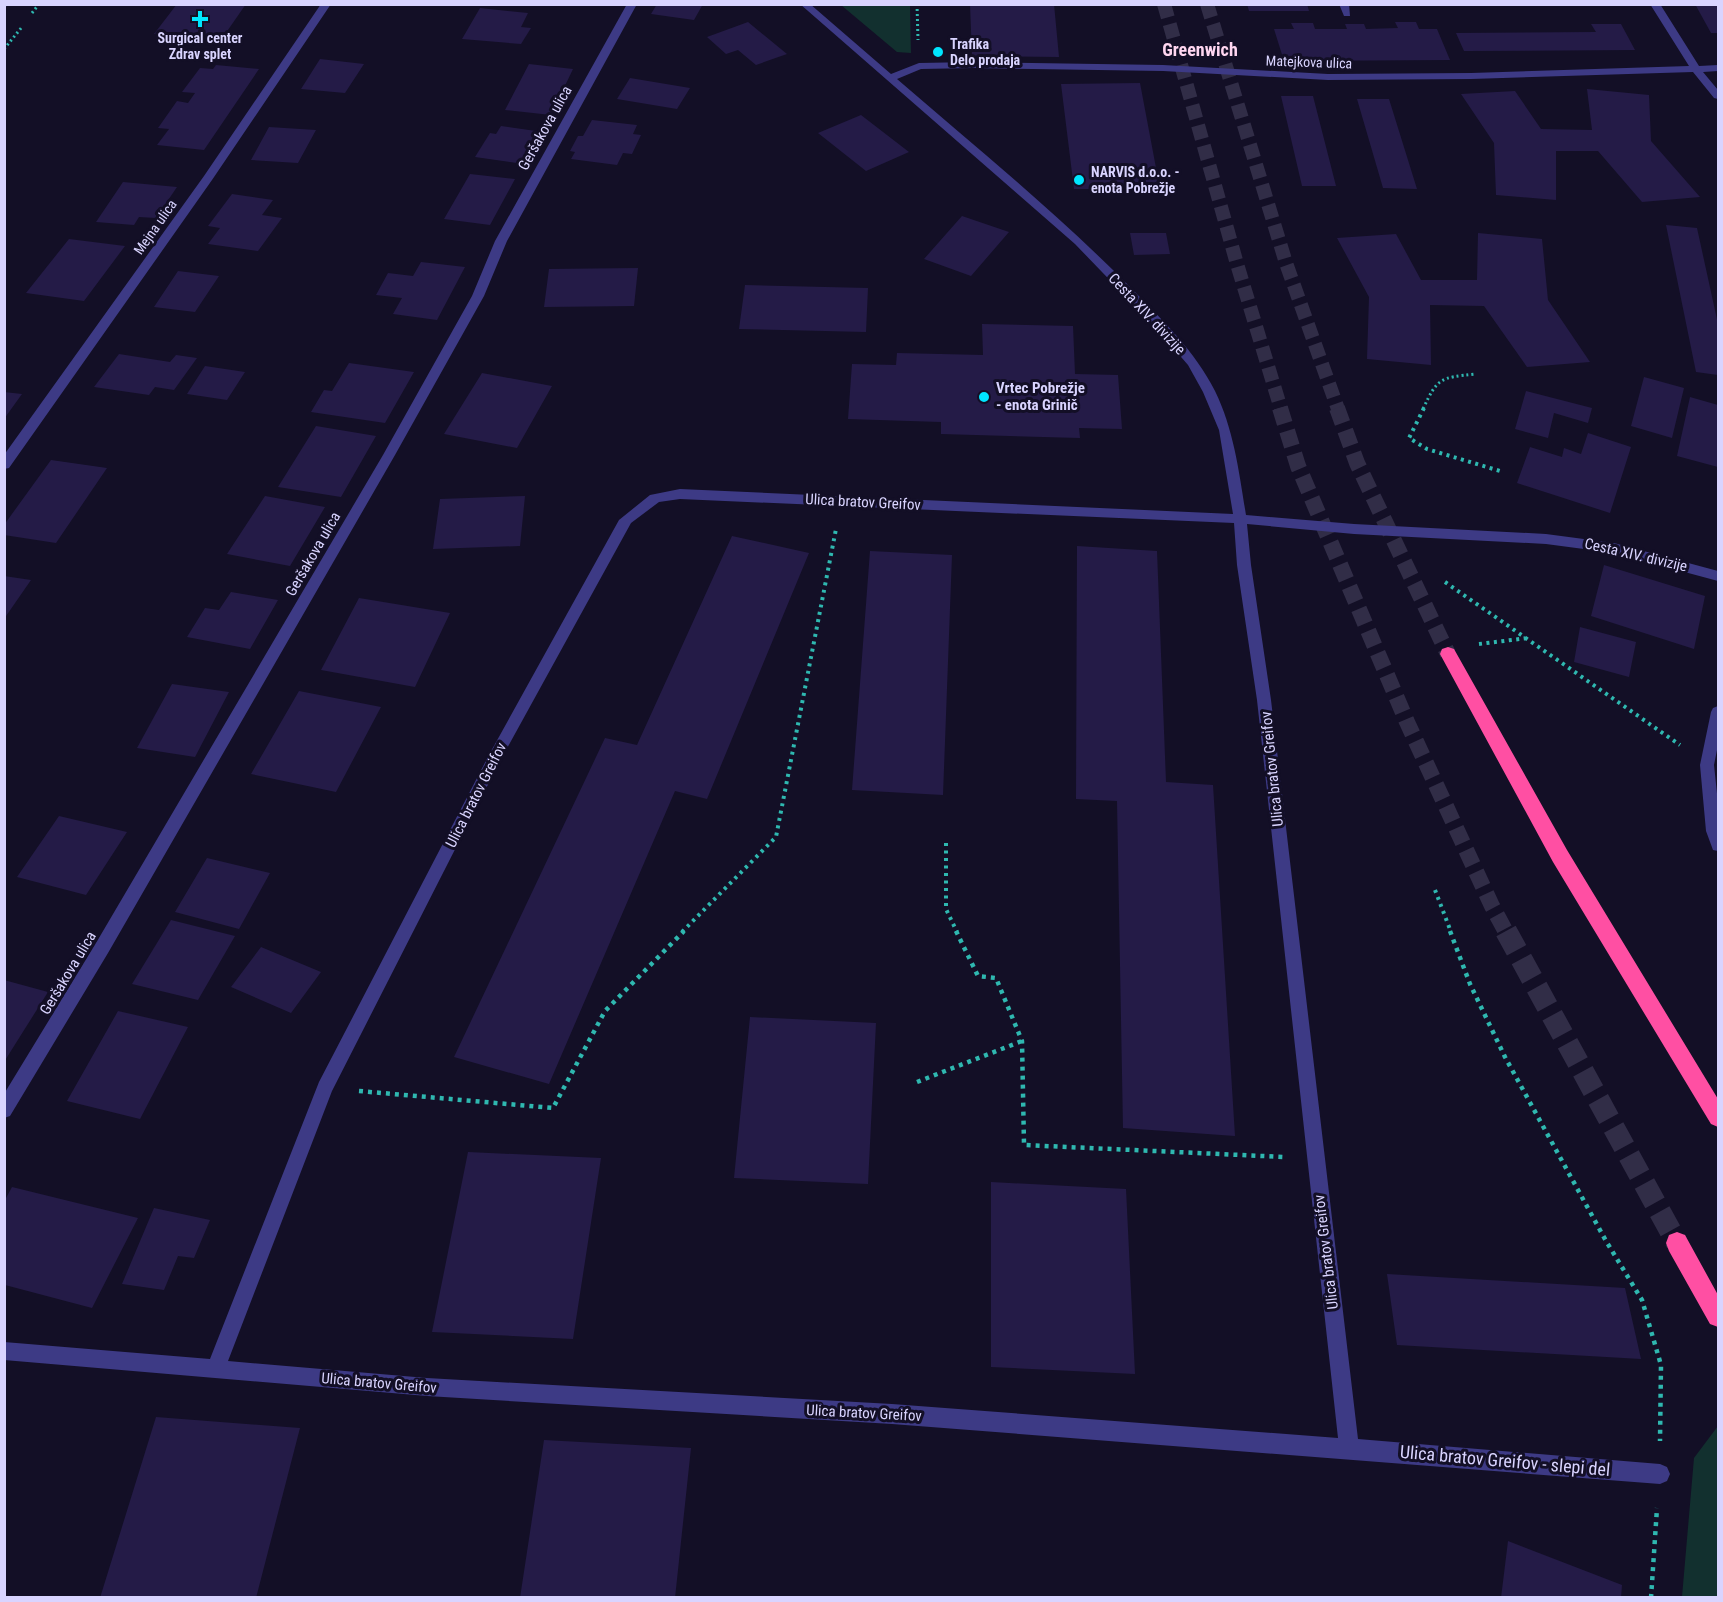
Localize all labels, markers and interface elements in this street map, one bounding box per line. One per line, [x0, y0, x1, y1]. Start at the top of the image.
marker: Surgical center Zdrav splet [191, 10, 209, 28]
place label: Surgical center Zdrav splet [158, 30, 243, 62]
place label: Trafika Delo prodaja [950, 36, 1021, 68]
district label: Greenwich [1162, 39, 1238, 60]
marker: Trafika Delo prodaja [931, 45, 945, 59]
street label: Matejkova ulica [1265, 52, 1353, 72]
street label: Geršakova ulica [514, 83, 576, 173]
place label: NARVIS d.o.o. - enota Pobrežje [1091, 164, 1180, 196]
marker: NARVIS d.o.o. - enota Pobrežje [1072, 173, 1086, 187]
street label: Mejna ulica [130, 196, 180, 258]
street label: Cesta XIV. divizije [1105, 270, 1189, 358]
place label: Vrtec Pobrežje - enota Grinič [996, 379, 1085, 414]
marker: Vrtec Pobrežje - enota Grinič [977, 390, 991, 404]
street label: Ulica bratov Greifov [805, 490, 922, 514]
street label: Geršakova ulica [282, 509, 344, 599]
street label: Cesta XIV. divizije [1583, 534, 1689, 576]
street label: Ulica bratov Greifov [1257, 710, 1287, 827]
street label: Ulica bratov Greifov [442, 739, 511, 851]
street label: Geršakova ulica [36, 928, 100, 1018]
street label: Ulica bratov Greifov [1310, 1193, 1342, 1310]
street label: Ulica bratov Greifov [321, 1369, 438, 1397]
street label: Ulica bratov Greifov [806, 1401, 923, 1425]
street label: Ulica bratov Greifov - slepi del [1399, 1441, 1611, 1480]

